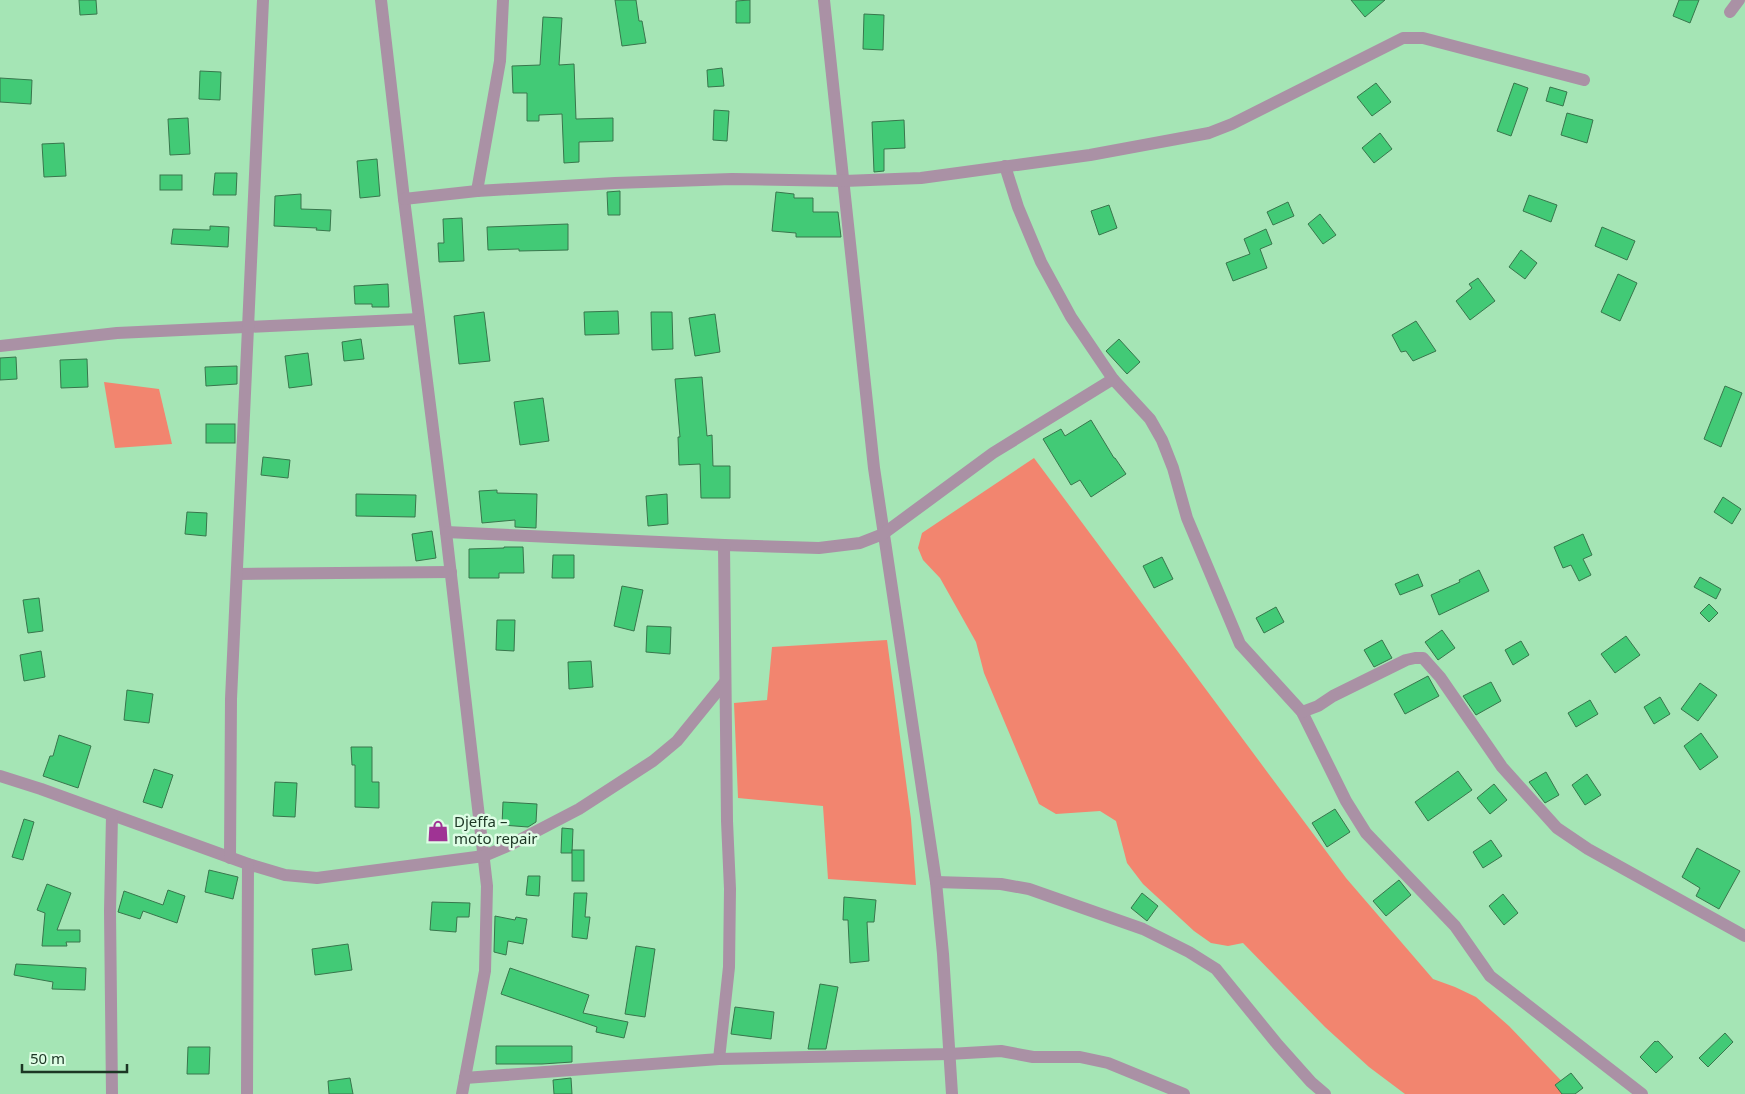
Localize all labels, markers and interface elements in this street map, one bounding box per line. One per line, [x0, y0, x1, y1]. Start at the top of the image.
place label: Djeffa – moto repair [454, 811, 538, 848]
shop icon: Djeffa – moto repair [425, 818, 451, 844]
scale bar [22, 1042, 128, 1074]
text: 50 m [30, 1048, 65, 1068]

